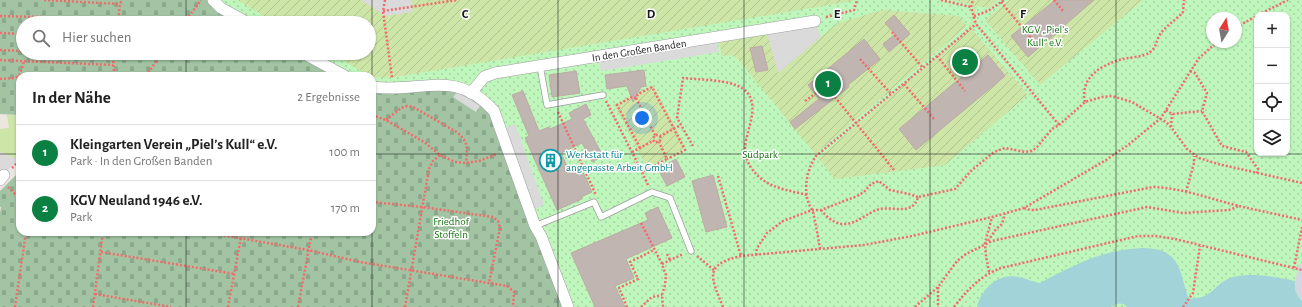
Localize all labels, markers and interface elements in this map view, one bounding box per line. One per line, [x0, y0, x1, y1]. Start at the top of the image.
text: C [462, 8, 469, 21]
text: D [647, 8, 656, 21]
text: E [834, 8, 841, 21]
text: F [1020, 8, 1027, 21]
north arrow [1206, 12, 1242, 48]
map controls [1254, 12, 1290, 156]
button: + [1254, 12, 1290, 48]
search box [16, 16, 376, 60]
park label: KGV „Piel’s Kull“ e.V. [1022, 24, 1068, 48]
icon: search [30, 27, 52, 49]
text: Hier suchen [62, 30, 132, 45]
street label: In den Großen Banden [591, 38, 687, 63]
pin: 2 [952, 47, 978, 77]
button: − [1254, 48, 1290, 84]
pin: 1 [815, 69, 841, 99]
button: locate [1254, 84, 1290, 120]
text: In der Nähe [32, 89, 111, 106]
text: 2 Ergebnisse [297, 91, 360, 104]
your location [632, 108, 652, 128]
button: layers [1254, 120, 1290, 156]
text: Kleingarten Verein „Piel’s Kull“ e.V. [70, 137, 277, 152]
text: 1 [43, 146, 47, 159]
text: 100 m [329, 146, 360, 159]
building icon: Werkstatt für angepasste Arbeit GmbH [537, 147, 563, 173]
place label: Werkstatt für angepasste Arbeit GmbH [566, 149, 673, 173]
park label: Südpark [742, 149, 778, 160]
text: Park · In den Großen Banden [70, 155, 213, 168]
text: KGV Neuland 1946 e.V. [70, 193, 202, 208]
text: 2 [42, 202, 48, 215]
text: 170 m [331, 202, 360, 215]
text: Park [70, 211, 92, 224]
park label: Friedhof Stoffeln [433, 216, 469, 240]

